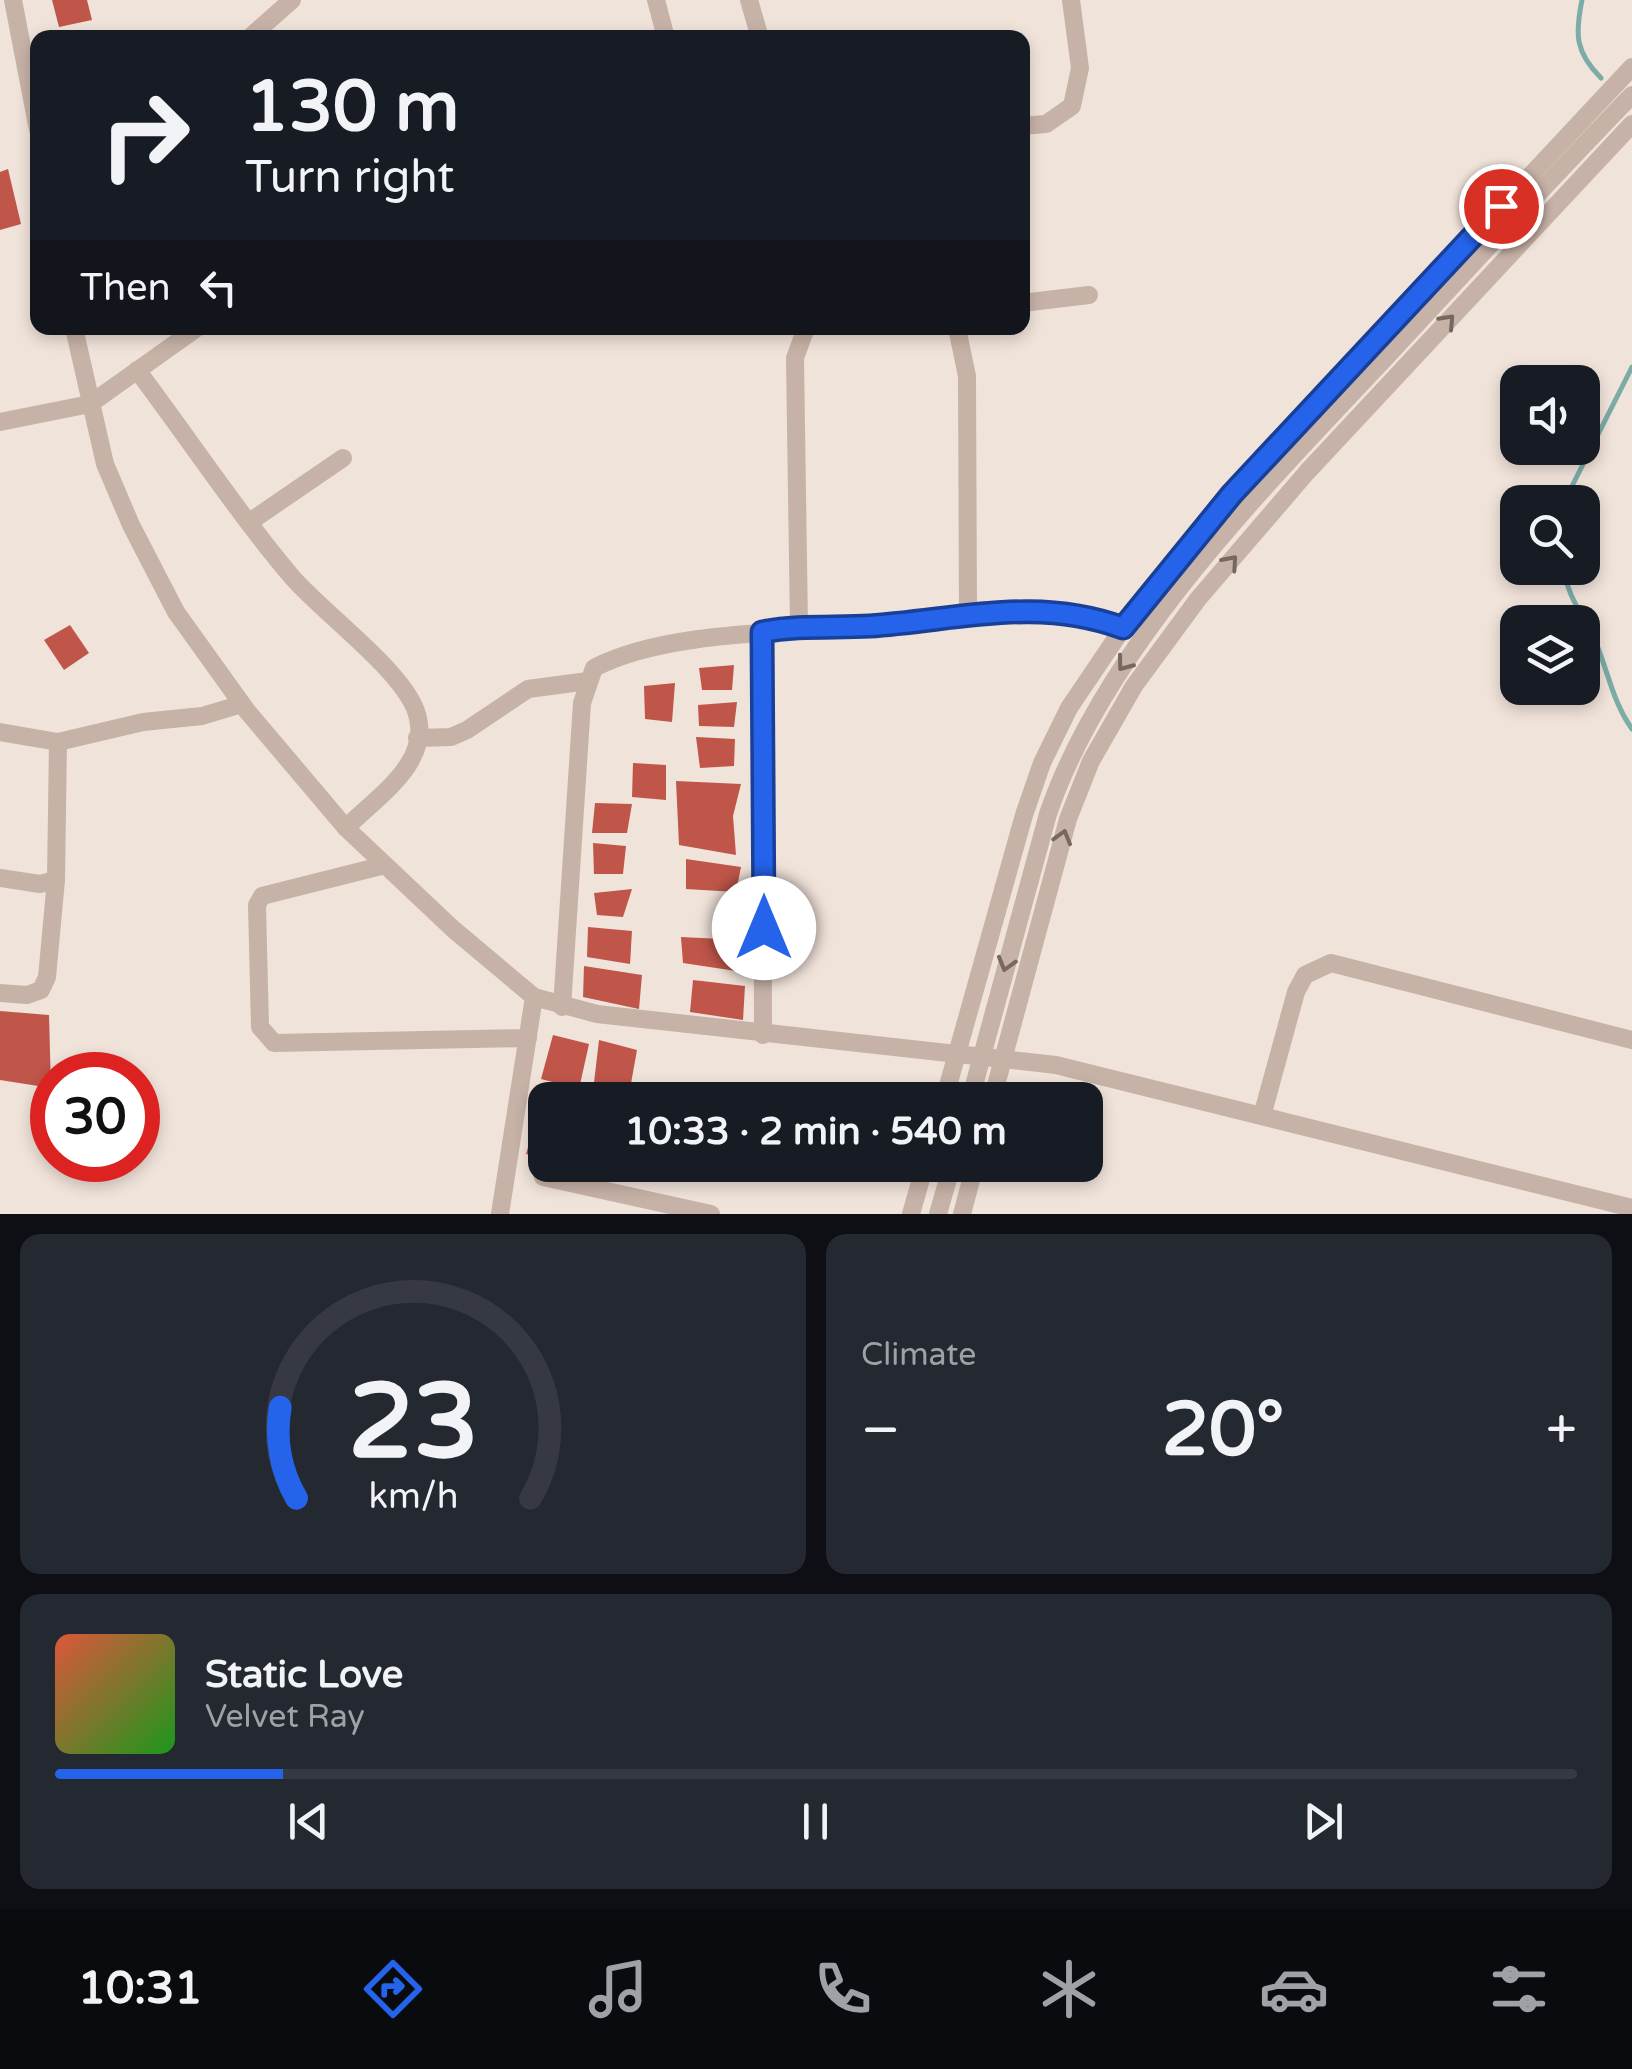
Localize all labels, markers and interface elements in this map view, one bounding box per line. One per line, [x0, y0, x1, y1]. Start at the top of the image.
text: 130 m [245, 66, 459, 150]
icon: right [80, 70, 210, 200]
text: Turn right [245, 151, 454, 205]
pin [1459, 164, 1544, 249]
icon: arrive [1474, 179, 1529, 234]
icon: left [191, 260, 246, 315]
text: Then [80, 265, 171, 311]
one-way arrow [1436, 314, 1454, 332]
map controls [1500, 365, 1600, 705]
button: sound [1500, 365, 1600, 465]
button: search [1500, 485, 1600, 585]
one-way arrow [1219, 555, 1237, 573]
button: layers [1500, 605, 1600, 705]
one-way arrow [1118, 652, 1136, 670]
one-way arrow [1051, 829, 1072, 846]
position arrow [712, 876, 816, 980]
one-way arrow [997, 954, 1018, 971]
speed limit sign: 30 [30, 1052, 160, 1182]
text: 10:33 · 2 min · 540 m [624, 1109, 1007, 1155]
text: Climate [861, 1336, 976, 1374]
text: 23 [348, 1361, 478, 1486]
text: 20° [1162, 1385, 1284, 1475]
text: − [861, 1398, 900, 1464]
text: + [1546, 1398, 1577, 1464]
text: km/h [368, 1475, 458, 1518]
text: Static Love [205, 1652, 403, 1698]
text: Velvet Ray [205, 1698, 365, 1736]
icon: previous [281, 1794, 336, 1849]
icon: pause [788, 1794, 843, 1849]
icon: next [1296, 1794, 1351, 1849]
icon: directions [358, 1954, 428, 2024]
icon: music [583, 1954, 653, 2024]
icon: phone [808, 1954, 878, 2024]
icon: climate [1034, 1954, 1104, 2024]
icon: car [1259, 1954, 1329, 2024]
icon: filters [1484, 1954, 1554, 2024]
text: 10:31 [78, 1962, 202, 2016]

